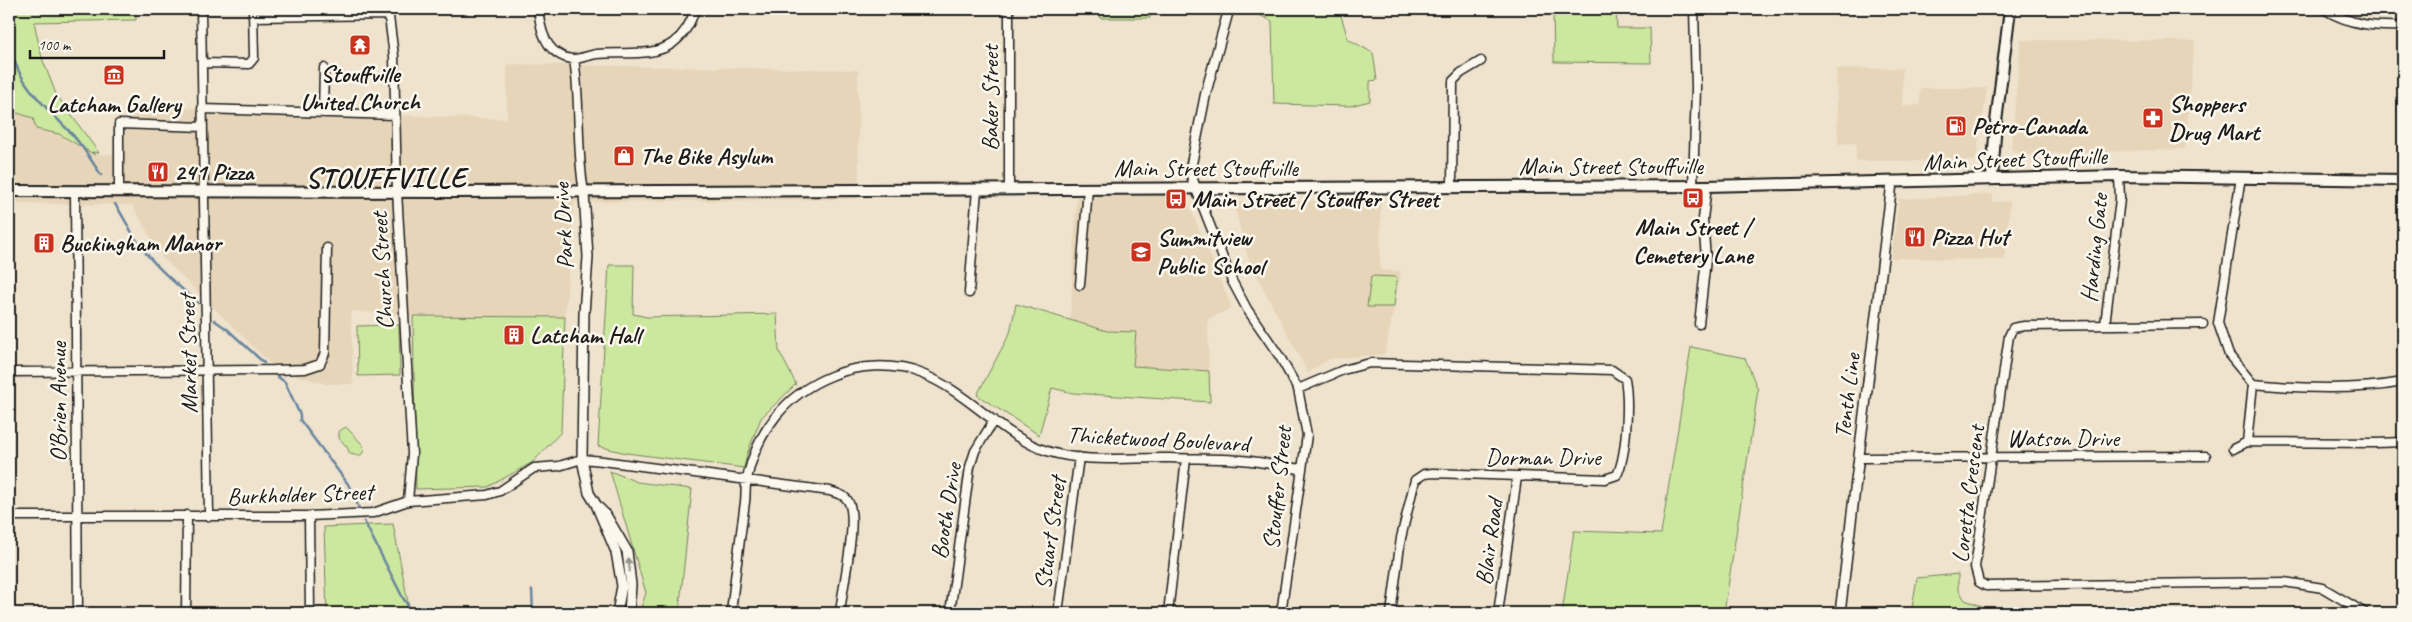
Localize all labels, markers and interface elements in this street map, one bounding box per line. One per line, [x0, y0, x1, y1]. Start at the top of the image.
scale bar [30, 28, 164, 60]
temple icon: Stouffville United Church [348, 33, 372, 57]
text: 100 m [38, 36, 72, 55]
street label: Baker Street [975, 43, 1005, 151]
place label: Stouffville United Church [300, 59, 421, 117]
museum icon: Latcham Gallery [102, 63, 126, 87]
place label: Latcham Gallery [47, 89, 182, 119]
place label: Shoppers Drug Mart [2169, 89, 2262, 147]
pharmacy icon: Shoppers Drug Mart [2141, 106, 2165, 130]
place label: Petro-Canada [1972, 111, 2089, 141]
fuel station icon: Petro-Canada [1944, 114, 1968, 138]
place label: The Bike Asylum [640, 141, 774, 171]
street label: Main Street Stouffville [1923, 141, 2110, 177]
shop icon: The Bike Asylum [612, 144, 636, 168]
street label: Main Street Stouffville [1519, 151, 1705, 181]
street label: Main Street Stouffville [1114, 153, 1300, 183]
place label: 241 Pizza [174, 157, 256, 187]
district label: STOUFFVILLE [306, 159, 470, 196]
restaurant icon: 241 Pizza [146, 160, 170, 184]
street label: Park Drive [546, 180, 580, 270]
place label: Main Street / Stouffer Street [1192, 184, 1442, 214]
bus stop icon: Main Street / Cemetery Lane [1681, 186, 1705, 210]
bus stop icon: Main Street / Stouffer Street [1164, 187, 1188, 211]
street label: Harding Gate [2073, 190, 2115, 304]
street label: Church Street [364, 209, 400, 331]
place label: Main Street / Cemetery Lane [1633, 212, 1756, 270]
place label: Pizza Hut [1931, 222, 2013, 252]
place label: Summitview Public School [1157, 223, 1268, 281]
restaurant icon: Pizza Hut [1903, 225, 1927, 249]
place label: Buckingham Manor [60, 228, 223, 258]
building icon: Buckingham Manor [32, 231, 56, 255]
school or university icon: Summitview Public School [1129, 240, 1153, 264]
street label: Market Street [172, 291, 204, 414]
place label: Latcham Hall [530, 320, 645, 350]
building icon: Latcham Hall [502, 323, 526, 347]
street label: O'Brien Avenue [43, 340, 73, 462]
street label: Tenth Line [1827, 350, 1867, 440]
street label: Thicketwood Boulevard [1066, 419, 1253, 459]
street label: Loretta Crescent [1945, 422, 1992, 564]
street label: Stouffer Street [1256, 423, 1299, 551]
street label: Watson Drive [2007, 423, 2121, 453]
street label: Dorman Drive [1485, 442, 1603, 472]
street label: Booth Drive [924, 459, 969, 561]
street label: Stuart Street [1027, 472, 1073, 591]
street label: Burkholder Street [226, 476, 377, 512]
street label: Blair Road [1468, 494, 1510, 587]
one-way arrow [625, 556, 633, 572]

